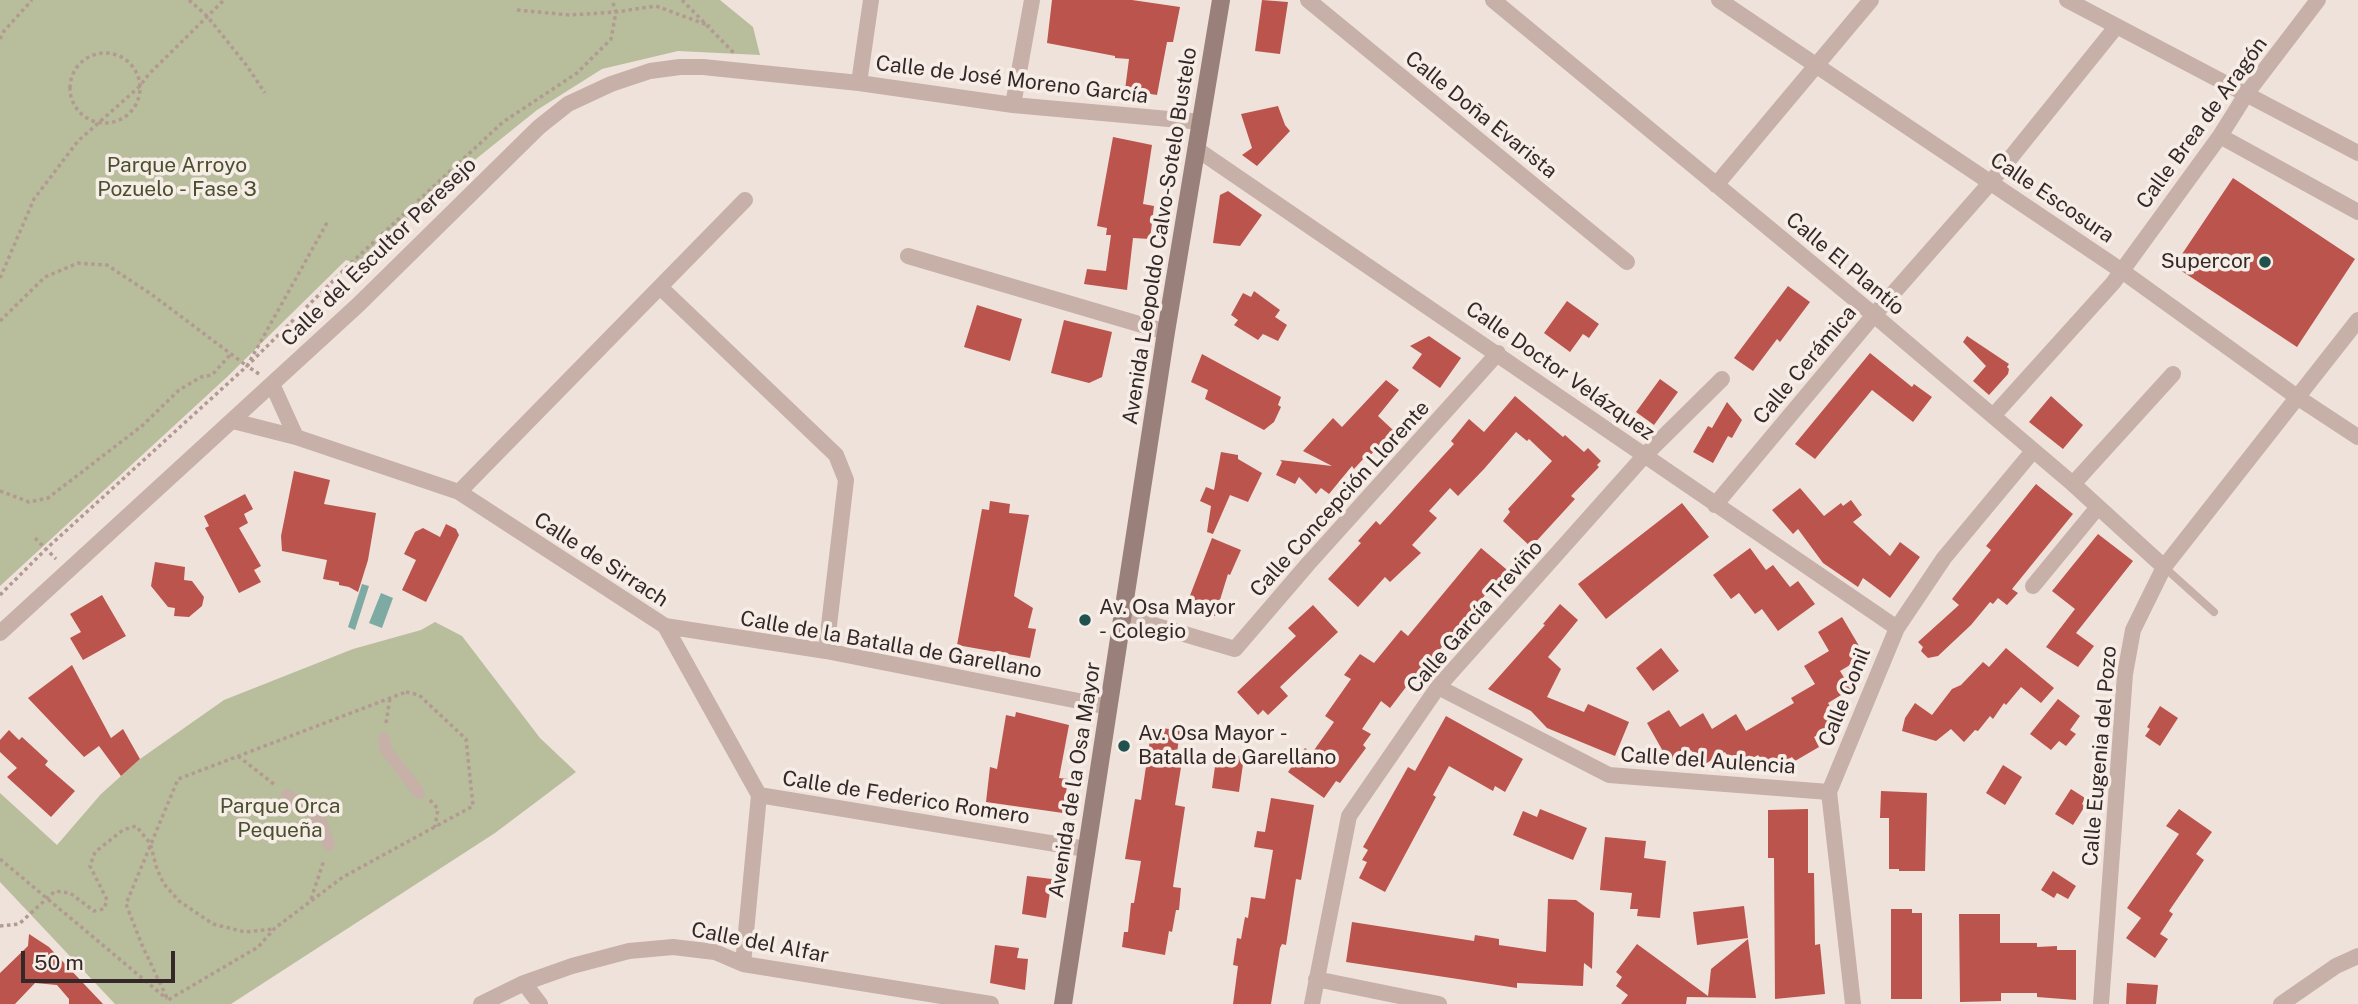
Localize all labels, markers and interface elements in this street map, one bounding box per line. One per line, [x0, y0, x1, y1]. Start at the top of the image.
street label: Calle Brea de Aragón [2131, 32, 2273, 214]
street label: Avenida Leopoldo Calvo-Sotelo Bustelo [1118, 46, 1202, 426]
street label: Calle Doña Evarista [1400, 46, 1562, 184]
street label: Calle de José Moreno García [874, 51, 1150, 109]
street label: Calle Escosura [1985, 147, 2119, 249]
street label: Calle del Escultor Peresejo [276, 152, 482, 352]
park label: Parque Arroyo Pozuelo - Fase 3 [97, 153, 257, 203]
street label: Calle El Plantío [1781, 207, 1909, 321]
place label: Supercor [2161, 249, 2251, 275]
marker: Supercor [2257, 254, 2273, 270]
street label: Calle Doctor Velázquez [1461, 296, 1659, 446]
street label: Calle Cerámica [1748, 301, 1862, 429]
street label: Calle Concepción Llorente [1245, 396, 1435, 602]
street label: Calle de Sirrach [529, 507, 673, 613]
street label: Calle García Treviño [1402, 535, 1548, 699]
place label: Av. Osa Mayor - Colegio [1099, 595, 1236, 645]
street label: Calle de la Batalla de Garellano [738, 606, 1044, 684]
marker: Av. Osa Mayor - Colegio [1077, 612, 1093, 628]
street label: Calle Conil [1814, 644, 1876, 750]
street label: Calle Eugenia del Pozo [2078, 645, 2122, 867]
street label: Avenida de la Osa Mayor [1044, 660, 1106, 900]
place label: Av. Osa Mayor - Batalla de Garellano [1138, 721, 1336, 771]
marker: Av. Osa Mayor - Batalla de Garellano [1116, 738, 1132, 754]
street label: Calle del Aulencia [1619, 742, 1797, 780]
street label: Calle de Federico Romero [780, 766, 1032, 830]
park label: Parque Orca Pequeña [220, 794, 340, 844]
street label: Calle del Alfar [689, 917, 831, 969]
scale bar [24, 937, 178, 981]
text: 50 m [34, 950, 84, 975]

